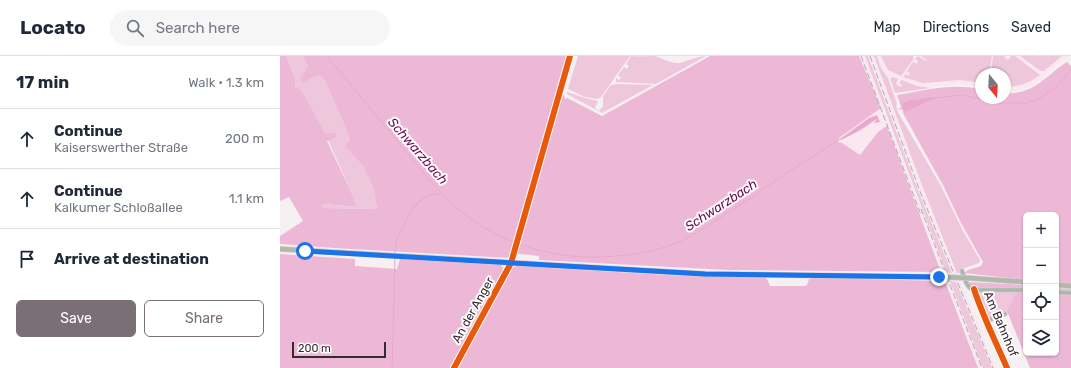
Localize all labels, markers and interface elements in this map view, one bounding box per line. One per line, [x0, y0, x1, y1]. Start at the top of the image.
search box [110, 10, 390, 46]
text: Locato [20, 16, 86, 39]
icon: search [124, 17, 146, 39]
text: Search here [156, 19, 240, 37]
text: Map [874, 19, 901, 36]
text: Directions [923, 19, 989, 36]
text: Saved [1011, 19, 1051, 36]
north arrow [975, 68, 1011, 104]
text: 17 min [16, 72, 69, 92]
text: Walk · 1.3 km [188, 75, 264, 90]
water label: Schwarzbach [385, 115, 451, 187]
text: Continue [54, 122, 123, 140]
icon: ahead [16, 128, 38, 150]
text: 200 m [225, 131, 264, 146]
text: Kaiserswerther Straße [54, 140, 188, 155]
water label: Schwarzbach [682, 176, 760, 234]
text: Continue [54, 182, 123, 200]
icon: ahead [16, 188, 38, 210]
text: 1.1 km [229, 191, 264, 206]
text: Kalkumer Schloßallee [54, 200, 183, 215]
map controls [1023, 212, 1059, 356]
button: + [1023, 212, 1059, 248]
route start [296, 242, 314, 260]
icon: arrive [16, 248, 38, 270]
button: − [1023, 248, 1059, 284]
text: Arrive at destination [54, 250, 209, 268]
route end [930, 268, 948, 286]
street label: An der Anger [449, 274, 497, 345]
button: locate [1023, 284, 1059, 320]
street label: Am Bahnhof [981, 289, 1021, 359]
button: Save [16, 300, 136, 337]
button: Share [144, 300, 264, 337]
button: layers [1023, 320, 1059, 356]
scale bar [292, 340, 386, 359]
text: 200 m [298, 342, 331, 355]

